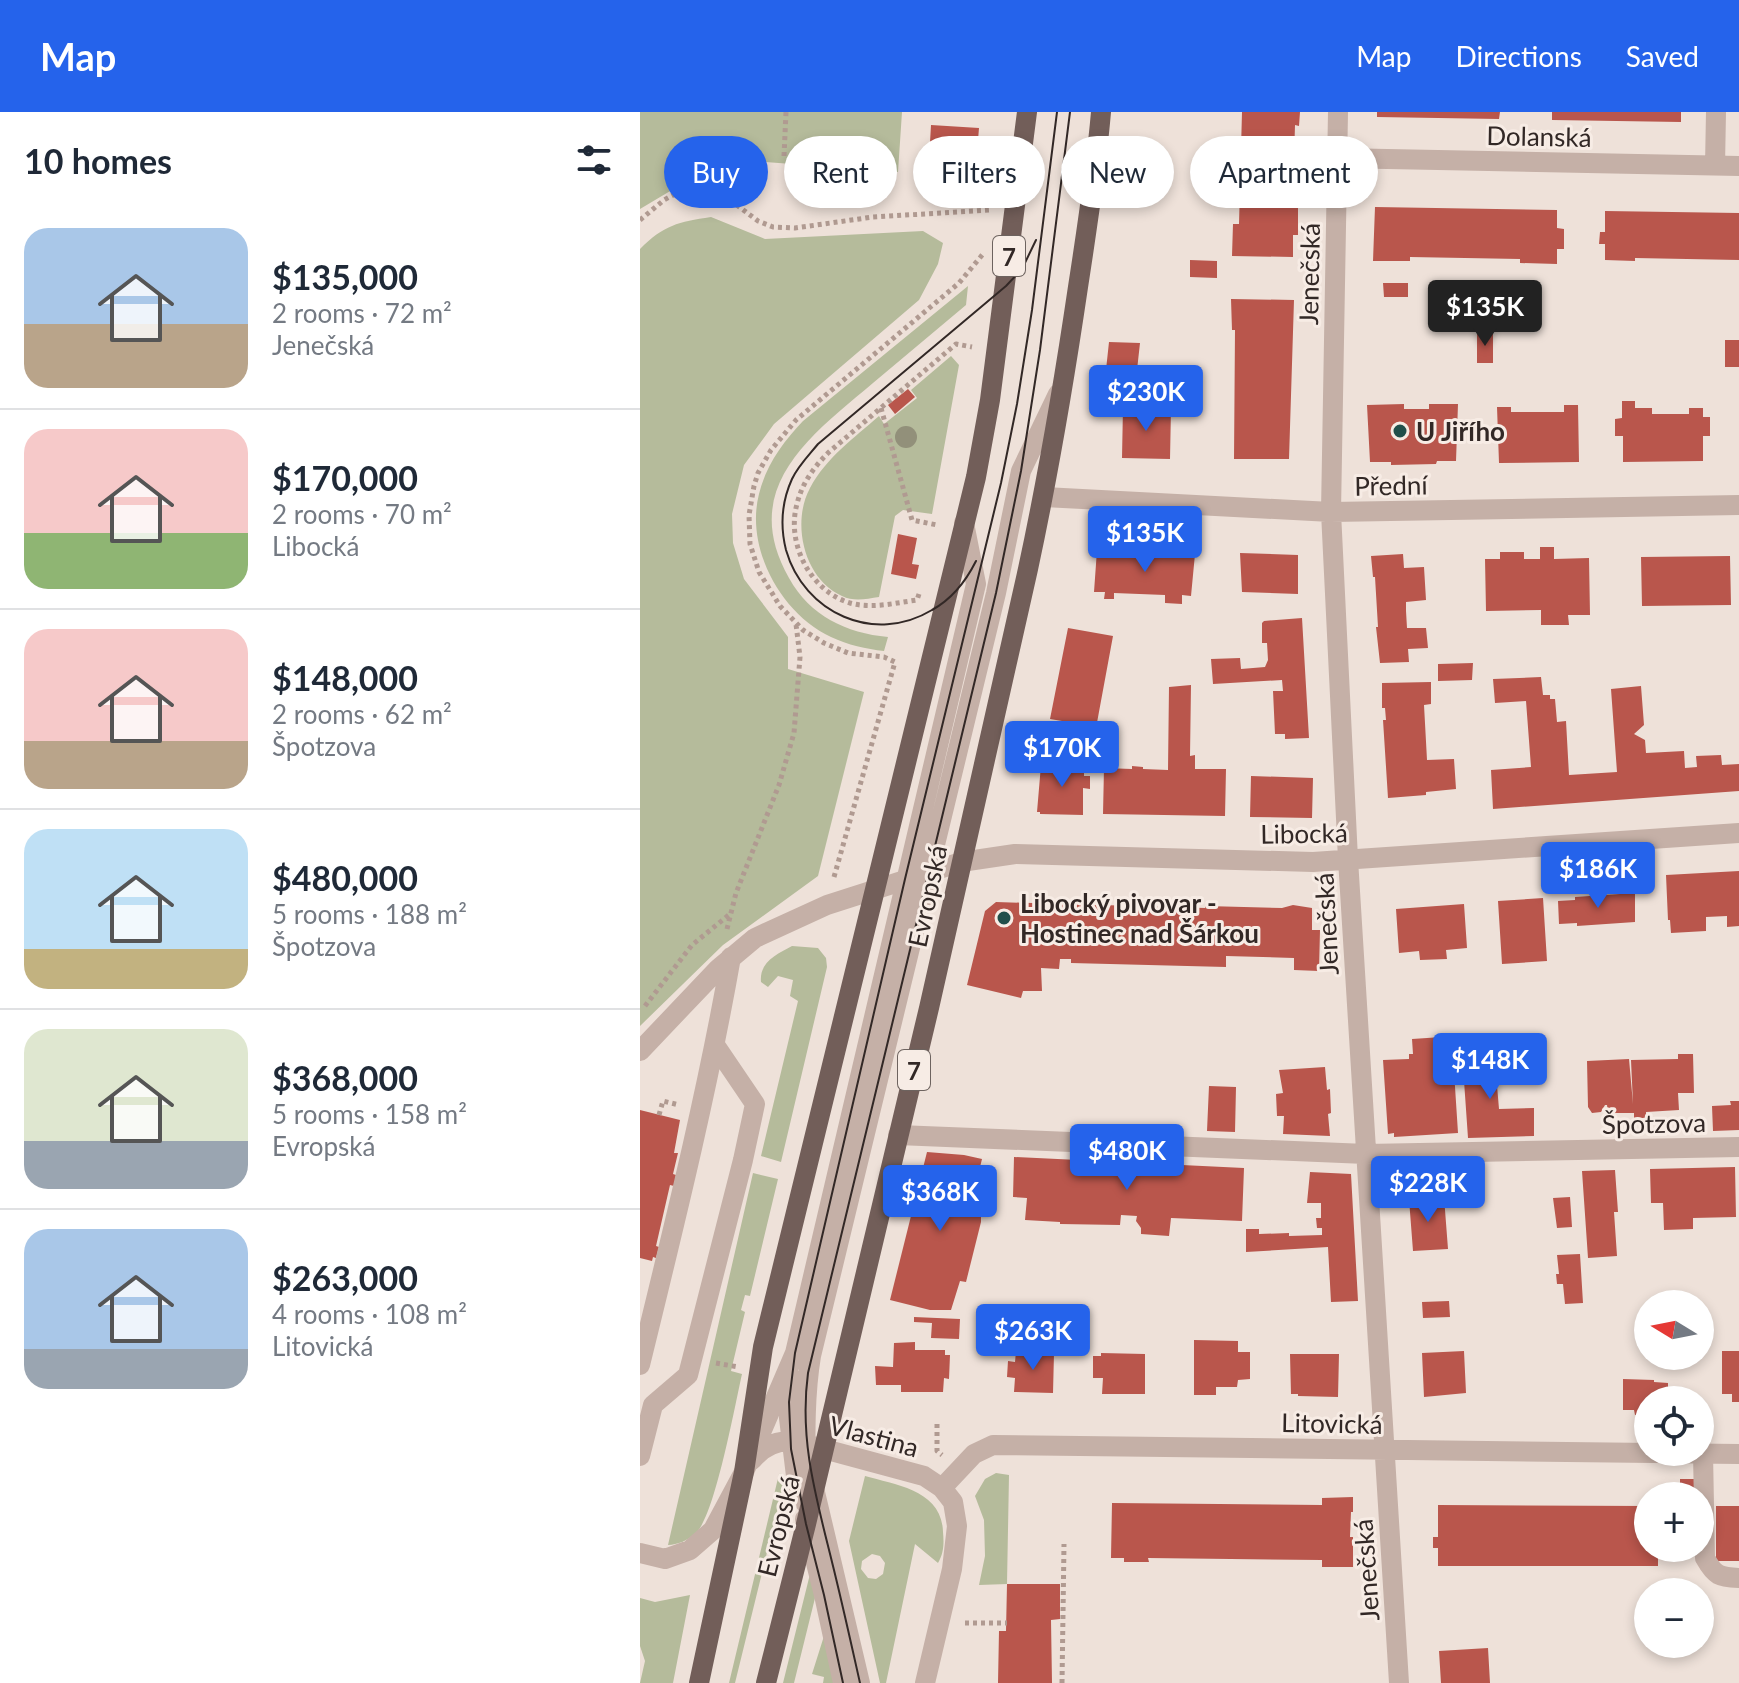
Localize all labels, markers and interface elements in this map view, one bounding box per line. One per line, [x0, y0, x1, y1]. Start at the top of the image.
text: Map [40, 33, 116, 79]
text: Map [1356, 39, 1411, 73]
text: Directions [1455, 39, 1582, 73]
text: Saved [1626, 39, 1699, 73]
street label: Dolanská [1486, 119, 1592, 153]
chip: Buy [664, 136, 768, 208]
chip: Rent [784, 136, 897, 208]
chip: Filters [913, 136, 1045, 208]
chip: New [1061, 136, 1174, 208]
chip: Apartment [1190, 136, 1378, 208]
icon: filters [572, 138, 616, 182]
text: 10 homes [24, 140, 172, 181]
street label: Jenečská [1292, 223, 1326, 325]
road number: 7 [993, 236, 1025, 276]
text: $135,000 [272, 256, 418, 297]
icon: home [88, 260, 184, 356]
pin: $135K [1429, 280, 1541, 348]
text: $135K [1446, 290, 1524, 322]
text: 2 rooms · 72 m² [272, 297, 452, 329]
text: Jenečská [272, 329, 374, 361]
pin: $230K [1090, 365, 1202, 433]
text: $230K [1107, 375, 1185, 407]
place label: U Jiřího [1416, 415, 1505, 447]
marker: U Jiřího [1391, 422, 1409, 440]
text: $170,000 [272, 457, 418, 498]
icon: home [88, 461, 184, 557]
street label: Přední [1354, 468, 1429, 502]
text: 2 rooms · 70 m² [272, 498, 452, 530]
pin: $135K [1089, 506, 1201, 574]
text: $135K [1106, 516, 1184, 548]
text: Libocká [272, 530, 359, 562]
text: $148,000 [272, 657, 418, 698]
icon: home [88, 661, 184, 757]
text: 2 rooms · 62 m² [272, 698, 452, 730]
pin: $170K [1006, 721, 1118, 789]
text: Špotzova [272, 730, 376, 762]
text: $170K [1023, 731, 1101, 763]
street label: Libocká [1260, 816, 1348, 850]
street label: Evropská [901, 842, 953, 950]
pin: $186K [1542, 842, 1654, 910]
text: $186K [1559, 852, 1637, 884]
text: $480,000 [272, 857, 418, 898]
icon: home [88, 861, 184, 957]
street label: Jenečská [1307, 872, 1345, 976]
place label: Libocký pivovar - Hostinec nad Šárkou [1020, 887, 1259, 949]
text: 5 rooms · 188 m² [272, 898, 467, 930]
marker: Libocký pivovar - Hostinec nad Šárkou [995, 909, 1013, 927]
text: Špotzova [272, 930, 376, 962]
pin: $148K [1434, 1033, 1546, 1101]
text: $148K [1451, 1043, 1529, 1075]
road number: 7 [898, 1050, 930, 1090]
text: $368,000 [272, 1057, 418, 1098]
icon: home [88, 1061, 184, 1157]
text: 5 rooms · 158 m² [272, 1098, 467, 1130]
street label: Špotzova [1602, 1106, 1706, 1140]
pin: $480K [1071, 1124, 1183, 1192]
text: Evropská [272, 1130, 375, 1162]
text: $480K [1088, 1134, 1166, 1166]
pin: $228K [1372, 1156, 1484, 1224]
pin: $368K [884, 1165, 996, 1233]
text: $228K [1389, 1166, 1467, 1198]
text: $368K [901, 1175, 979, 1207]
text: $263,000 [272, 1257, 418, 1298]
icon: home [88, 1261, 184, 1357]
north arrow [1634, 1290, 1714, 1370]
map controls [1634, 1290, 1714, 1658]
text: 4 rooms · 108 m² [272, 1298, 467, 1330]
pin: $263K [977, 1304, 1089, 1372]
text: $263K [994, 1314, 1072, 1346]
text: Litovická [272, 1330, 373, 1362]
button: locate [1634, 1386, 1714, 1466]
street label: Litovická [1281, 1406, 1383, 1440]
street label: Vlastina [826, 1409, 922, 1463]
street label: Evropská [750, 1472, 806, 1580]
button: + [1634, 1482, 1714, 1562]
street label: Jenečská [1346, 1518, 1386, 1622]
button: − [1634, 1578, 1714, 1658]

